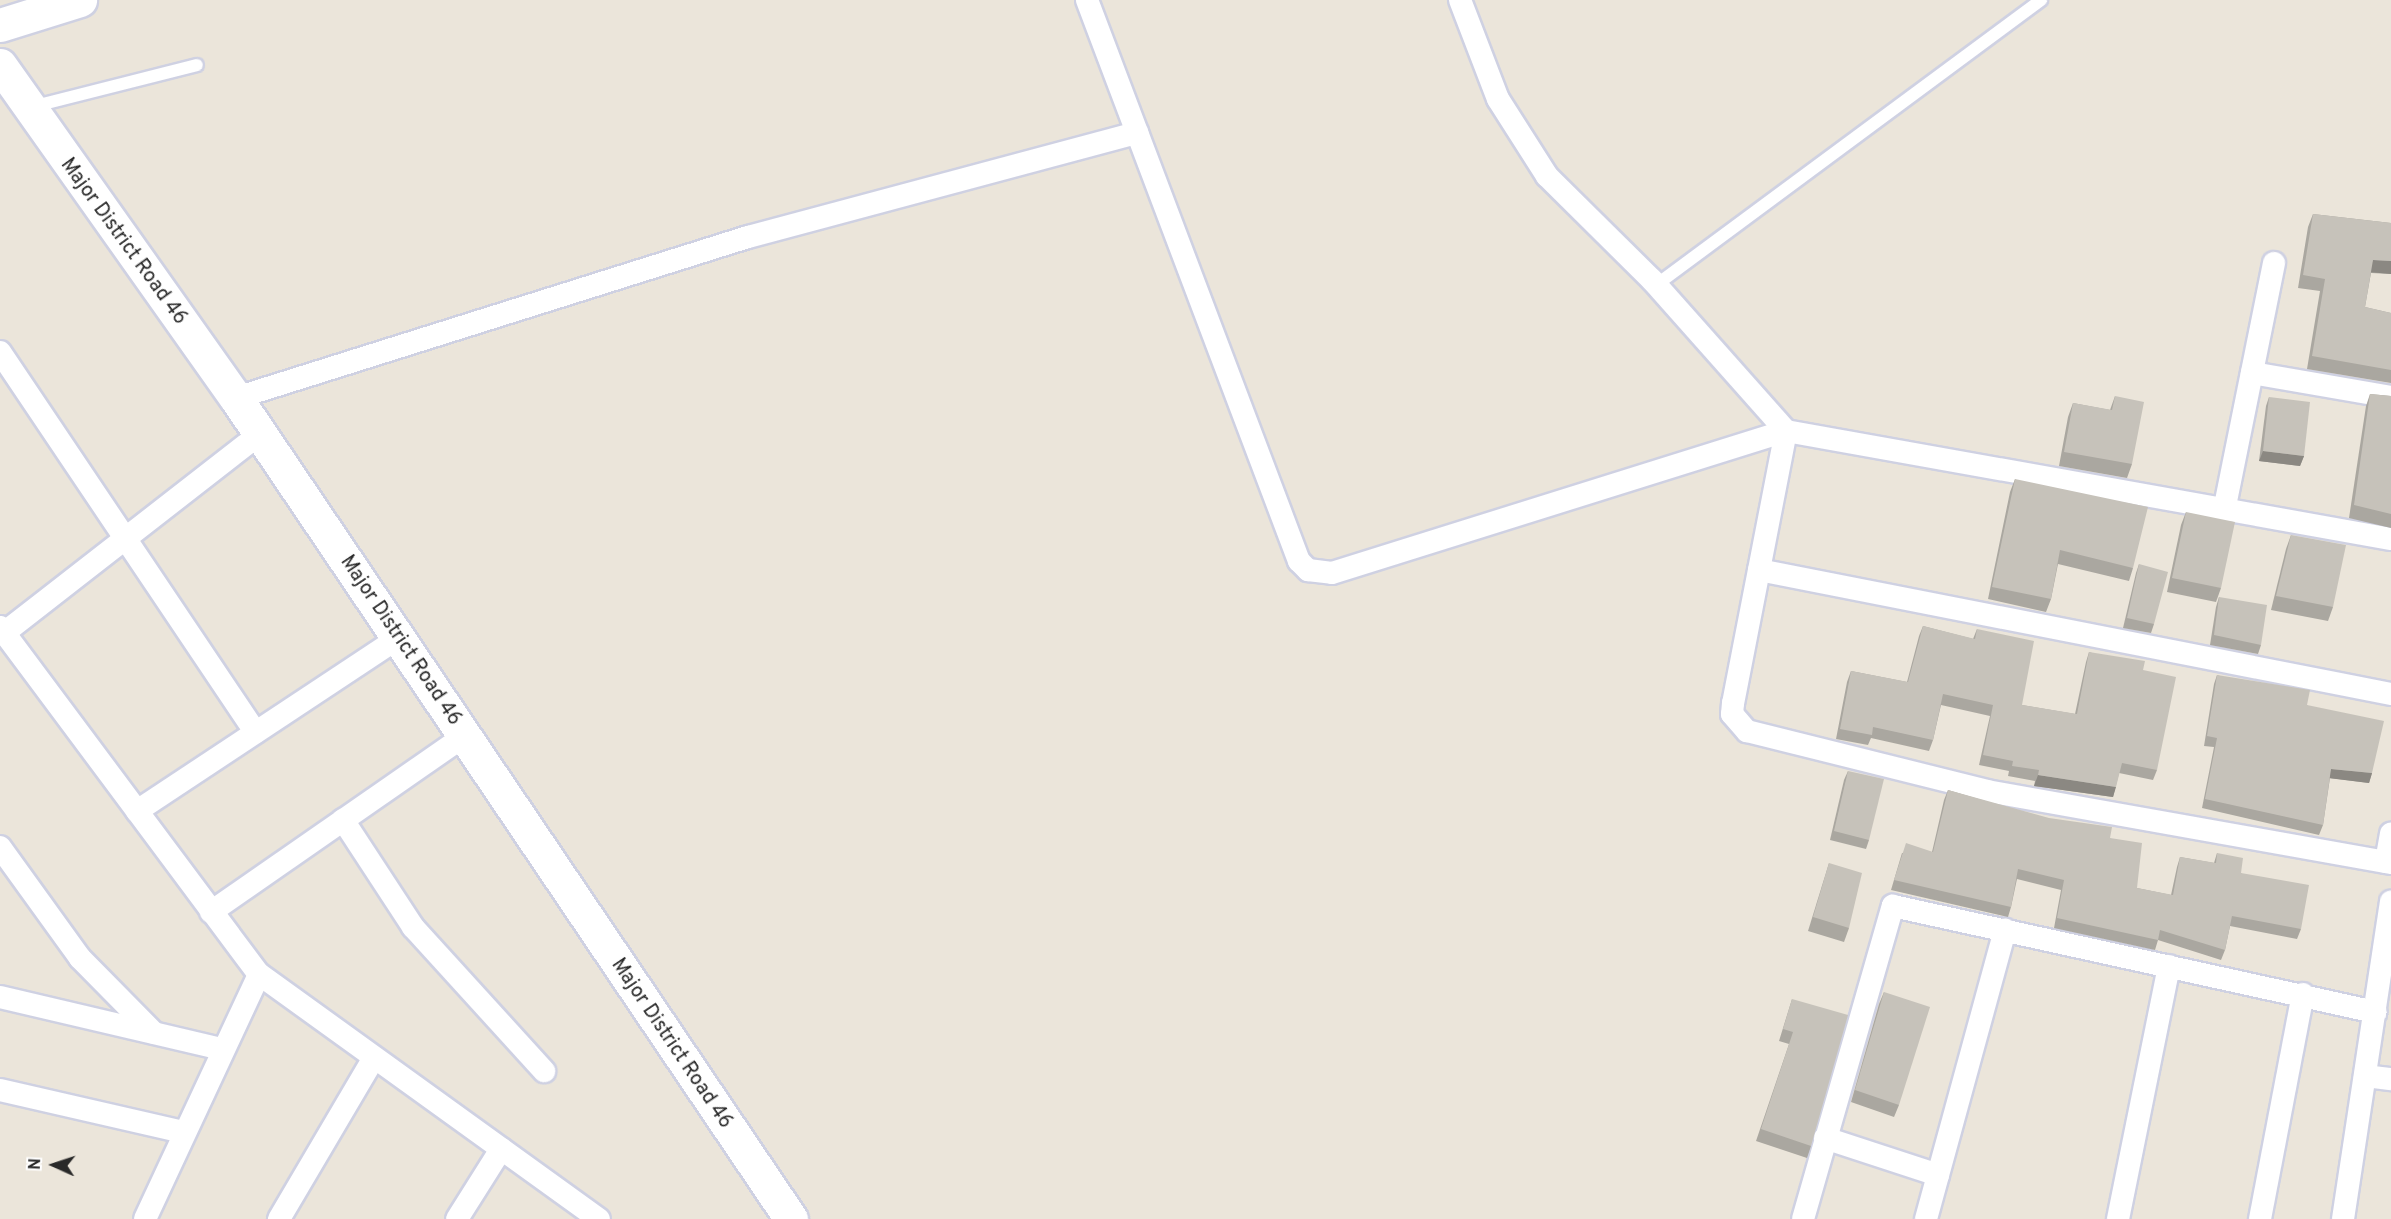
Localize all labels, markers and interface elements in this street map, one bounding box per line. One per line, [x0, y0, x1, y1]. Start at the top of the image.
street label: Major District Road 46 [54, 154, 192, 330]
street label: Major District Road 46 [334, 551, 466, 731]
street label: Major District Road 46 [605, 954, 737, 1134]
north arrow [24, 1135, 84, 1195]
text: N [26, 1158, 46, 1170]

